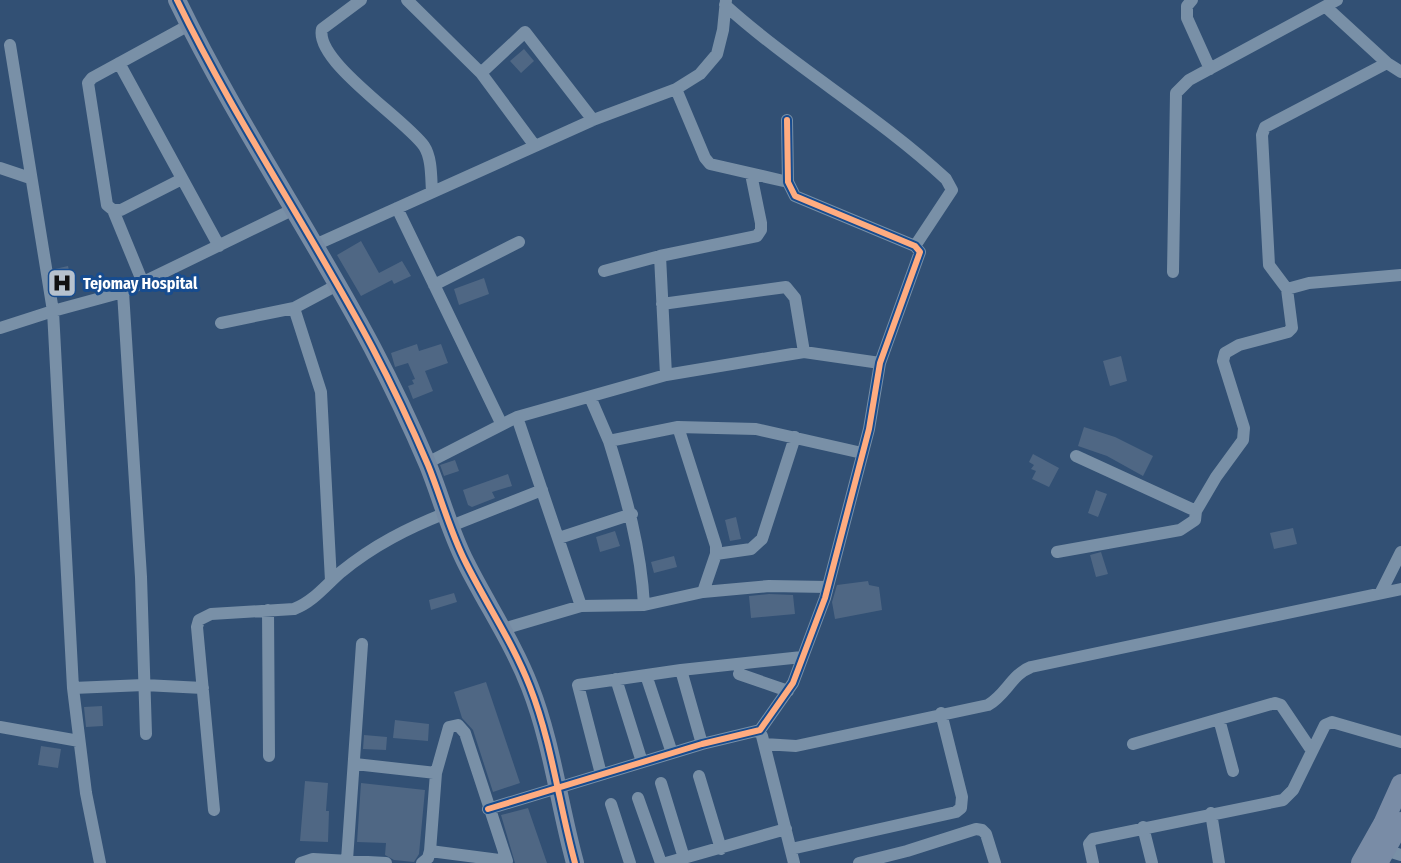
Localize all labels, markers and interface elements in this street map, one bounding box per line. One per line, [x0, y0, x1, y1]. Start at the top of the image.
hospital icon: Tejomay Hospital [46, 267, 78, 299]
place label: Tejomay Hospital [83, 274, 198, 293]

